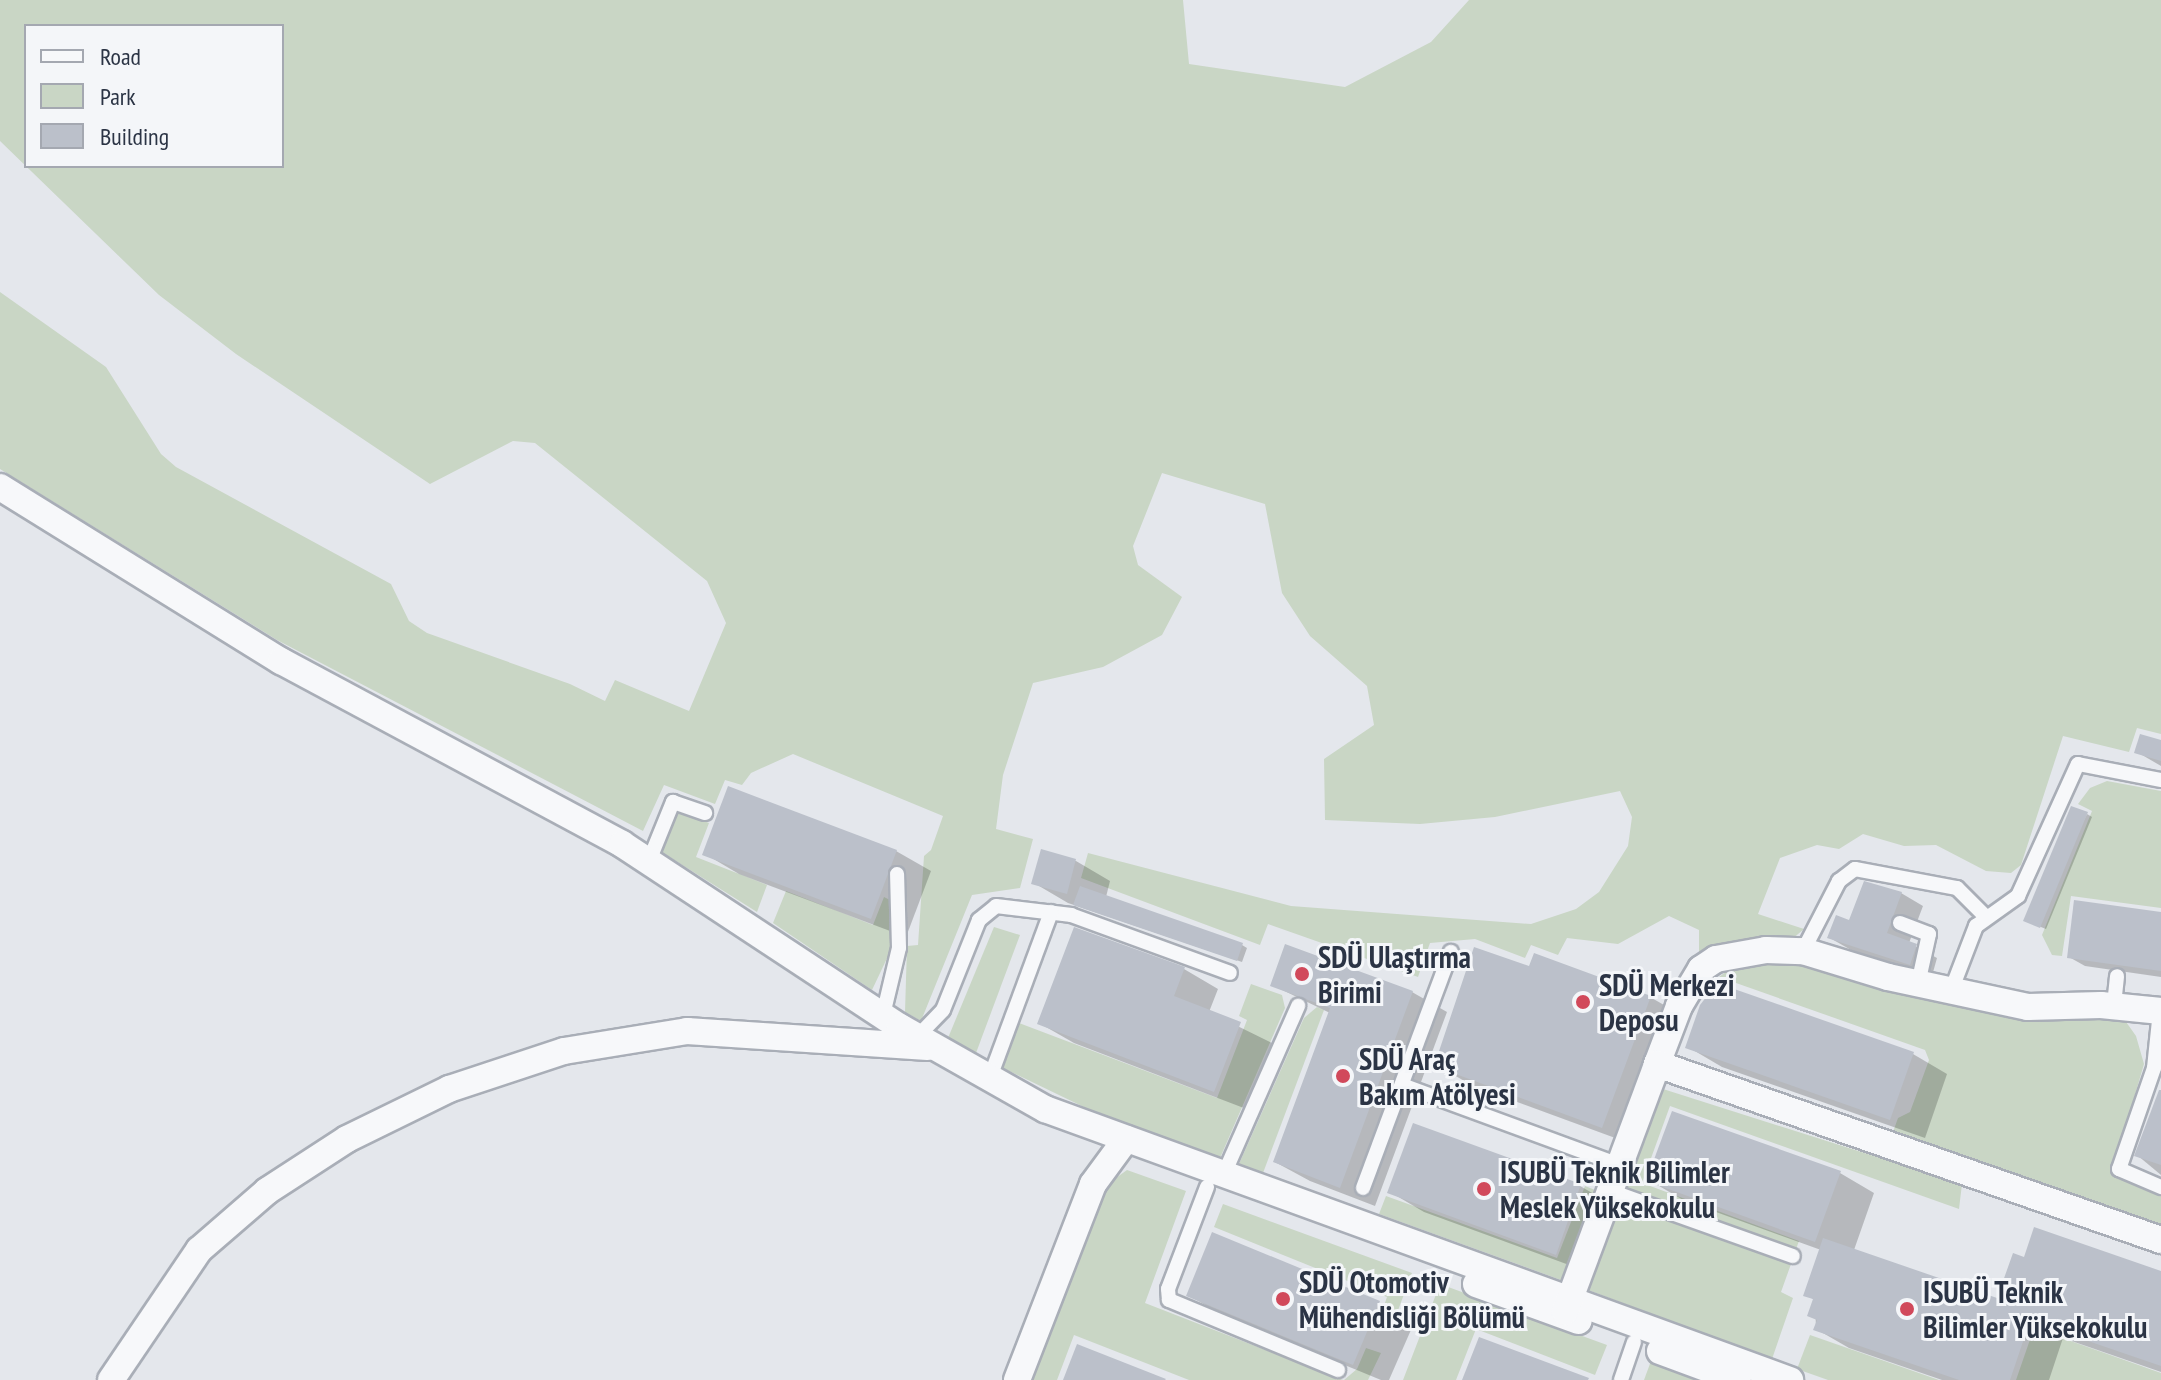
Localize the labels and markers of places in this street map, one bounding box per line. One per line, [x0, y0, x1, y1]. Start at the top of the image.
place label: SDÜ Ulaştırma Birimi [1318, 939, 1471, 1010]
marker: SDÜ Ulaştırma Birimi [1293, 965, 1311, 983]
place label: SDÜ Merkezi Deposu [1599, 967, 1734, 1038]
marker: SDÜ Merkezi Deposu [1574, 993, 1592, 1011]
place label: SDÜ Araç Bakım Atölyesi [1359, 1041, 1517, 1112]
marker: SDÜ Araç Bakım Atölyesi [1334, 1067, 1352, 1085]
place label: ISUBÜ Teknik Bilimler Meslek Yüksekokulu [1500, 1154, 1731, 1224]
marker: ISUBÜ Teknik Bilimler Meslek Yüksekokulu [1475, 1180, 1493, 1198]
place label: SDÜ Otomotiv Mühendisliği Bölümü [1299, 1264, 1525, 1334]
place label: ISUBÜ Teknik Bilimler Yüksekokulu [1923, 1274, 2148, 1344]
marker: SDÜ Otomotiv Mühendisliği Bölümü [1274, 1290, 1292, 1308]
marker: ISUBÜ Teknik Bilimler Yüksekokulu [1898, 1300, 1916, 1318]

